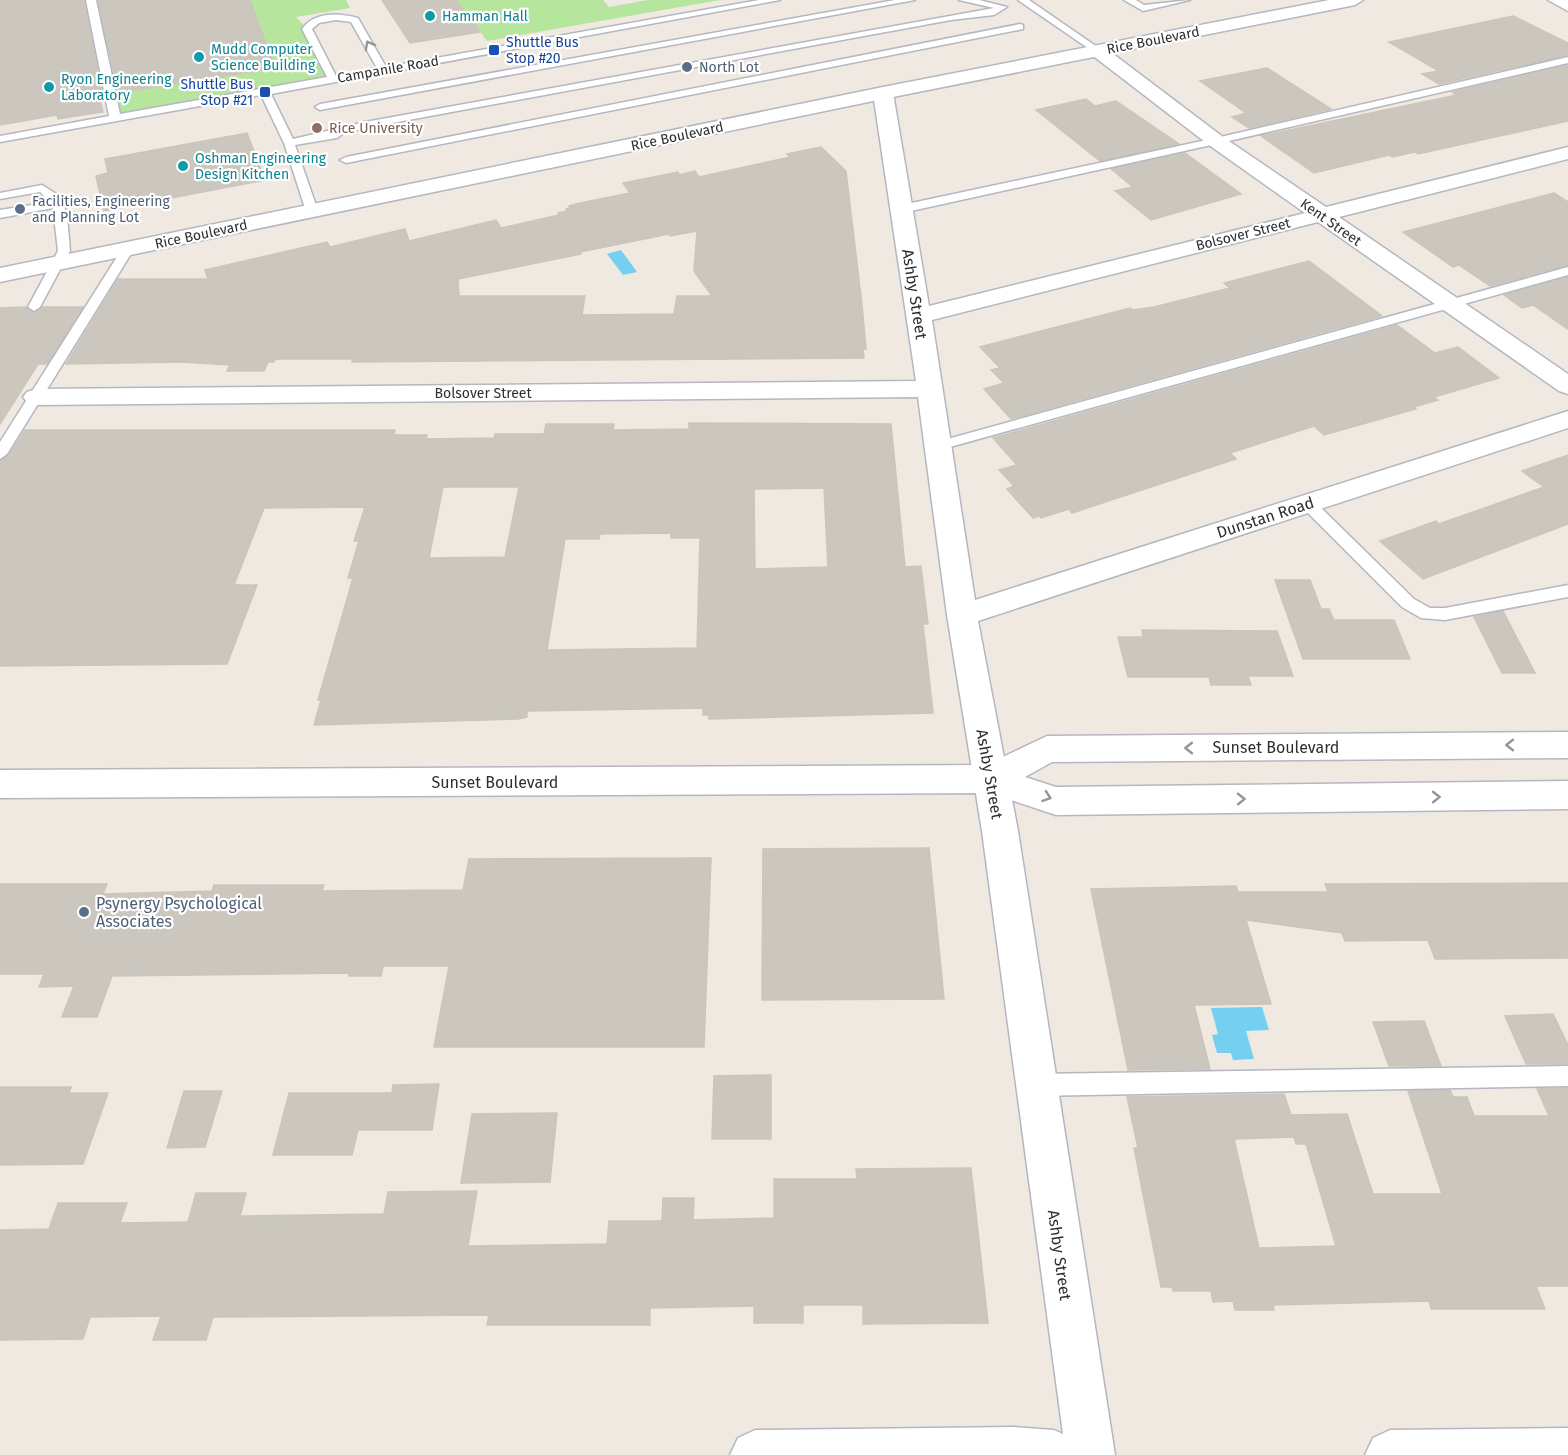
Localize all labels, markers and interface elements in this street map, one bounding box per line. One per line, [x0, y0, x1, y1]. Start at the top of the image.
place label: Hamman Hall [442, 8, 528, 25]
marker: Hamman Hall [423, 9, 437, 23]
street label: Rice Boulevard [1105, 23, 1201, 58]
place label: Shuttle Bus Stop #20 [506, 34, 579, 67]
place label: Mudd Computer Science Building [211, 41, 316, 74]
one-way arrow [365, 41, 376, 51]
marker: Shuttle Bus Stop #20 [487, 43, 501, 57]
marker: Mudd Computer Science Building [192, 50, 206, 64]
street label: Campanile Road [336, 52, 440, 87]
place label: North Lot [699, 59, 760, 76]
marker: North Lot [680, 60, 694, 74]
place label: Ryon Engineering Laboratory [61, 71, 172, 104]
place label: Shuttle Bus Stop #21 [180, 76, 253, 109]
marker: Ryon Engineering Laboratory [42, 80, 56, 94]
marker: Shuttle Bus Stop #21 [258, 85, 272, 99]
street label: Rice Boulevard [629, 118, 725, 155]
place label: Rice University [329, 120, 423, 137]
marker: Rice University [310, 121, 324, 135]
place label: Oshman Engineering Design Kitchen [195, 150, 327, 183]
marker: Oshman Engineering Design Kitchen [176, 159, 190, 173]
place label: Facilities, Engineering and Planning Lot [32, 193, 170, 226]
street label: Kent Street [1297, 195, 1365, 250]
marker: Facilities, Engineering and Planning Lot [13, 202, 27, 216]
street label: Bolsover Street [1194, 214, 1293, 254]
street label: Rice Boulevard [153, 216, 249, 253]
street label: Ashby Street [898, 248, 931, 341]
street label: Bolsover Street [434, 385, 532, 402]
street label: Dunstan Road [1214, 493, 1316, 542]
street label: Ashby Street [972, 728, 1007, 821]
street label: Sunset Boulevard [1213, 738, 1339, 757]
one-way arrow [1505, 739, 1514, 751]
one-way arrow [1184, 742, 1193, 754]
street label: Sunset Boulevard [432, 773, 558, 792]
one-way arrow [1041, 790, 1051, 803]
one-way arrow [1431, 791, 1440, 803]
one-way arrow [1236, 793, 1245, 805]
place label: Psynergy Psychological Associates [96, 894, 262, 931]
marker: Psynergy Psychological Associates [77, 905, 91, 919]
street label: Ashby Street [1044, 1209, 1075, 1302]

